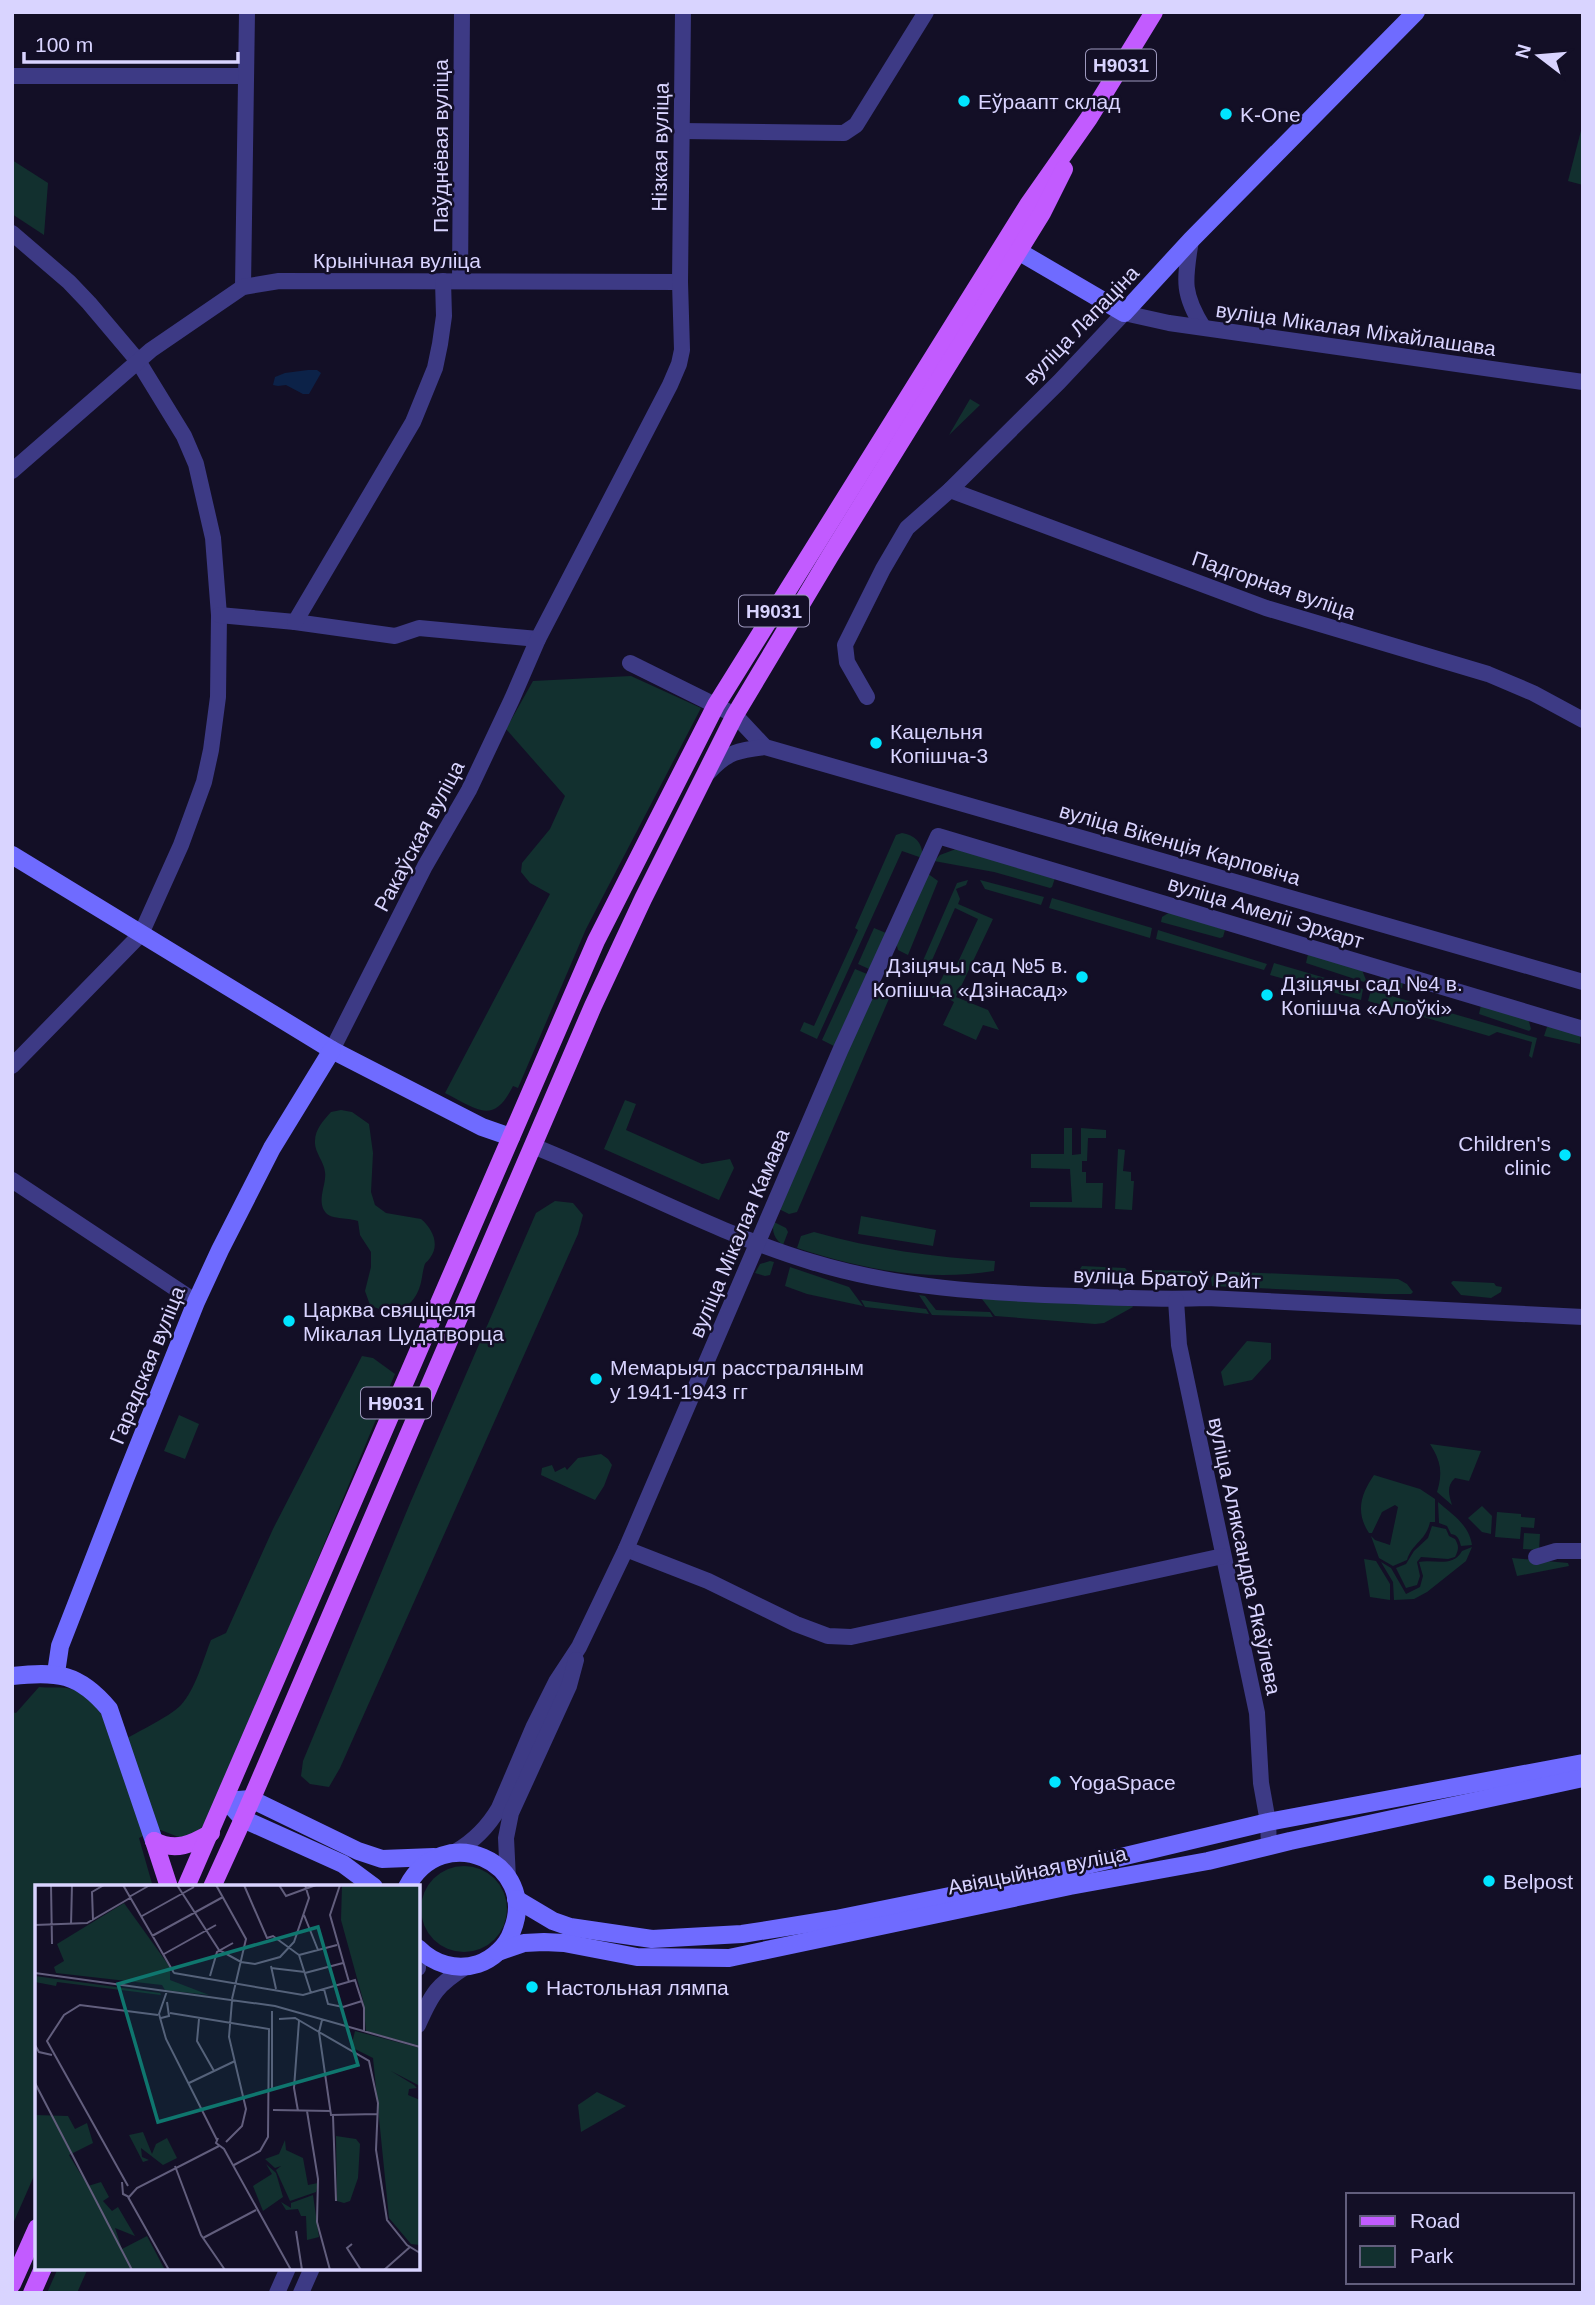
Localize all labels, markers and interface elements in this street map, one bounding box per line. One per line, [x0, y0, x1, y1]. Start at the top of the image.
scale bar [24, 21, 238, 65]
north arrow [1504, 21, 1574, 91]
text: 100 m [35, 33, 93, 56]
text: N [1511, 42, 1535, 61]
road number: Н9031 [1086, 50, 1156, 80]
street label: Паўднёвая вуліца [429, 59, 452, 233]
street label: Нізкая вуліца [647, 82, 673, 212]
place label: Еўраапт склад [978, 90, 1120, 113]
marker: Еўраапт склад [956, 93, 972, 109]
place label: K-One [1240, 103, 1301, 126]
marker: K-One [1218, 106, 1234, 122]
street label: Крынічная вуліца [313, 249, 481, 272]
street label: вуліца Лапаціна [1019, 261, 1144, 389]
street label: вуліца Мікалая Міхайлашава [1214, 298, 1498, 360]
street label: Падгорная вуліца [1189, 546, 1359, 624]
road number: Н9031 [739, 596, 809, 626]
place label: Кацельня Копішча-3 [890, 720, 988, 767]
marker: Кацельня Копішча-3 [868, 735, 884, 751]
street label: Ракаўская вуліца [370, 757, 469, 915]
street label: вуліца Вікенція Карповіча [1057, 799, 1303, 890]
street label: вуліца Амеліі Эрхарт [1165, 871, 1367, 953]
place label: Дзіцячы сад №5 в. Копішча «Дзінасад» [872, 954, 1068, 1001]
marker: Дзіцячы сад №5 в. Копішча «Дзінасад» [1074, 969, 1090, 985]
place label: Дзіцячы сад №4 в. Копішча «Алоўкі» [1281, 972, 1463, 1019]
marker: Дзіцячы сад №4 в. Копішча «Алоўкі» [1259, 987, 1275, 1003]
street label: вуліца Мікалая Камава [685, 1125, 794, 1341]
place label: Children's clinic [1458, 1132, 1551, 1179]
marker: Children's clinic [1557, 1147, 1573, 1163]
street label: вуліца Братоў Райт [1073, 1263, 1262, 1293]
street label: Гарадская вуліца [105, 1283, 189, 1447]
place label: Царква свяціцеля Мікалая Цудатворца [303, 1298, 504, 1345]
marker: Царква свяціцеля Мікалая Цудатворца [281, 1313, 297, 1329]
place label: Мемарыял расстраляным у 1941-1943 гг [610, 1356, 864, 1403]
marker: Мемарыял расстраляным у 1941-1943 гг [588, 1371, 604, 1387]
road number: Н9031 [361, 1387, 431, 1418]
street label: вуліца Аляксандра Якаўлева [1204, 1415, 1286, 1697]
place label: YogaSpace [1069, 1771, 1176, 1794]
marker: YogaSpace [1047, 1774, 1063, 1790]
street label: Авіяцыйная вуліца [946, 1841, 1129, 1899]
place label: Belpost [1503, 1870, 1573, 1893]
marker: Belpost [1481, 1873, 1497, 1889]
inset map [35, 1885, 420, 2270]
place label: Настольная лямпа [546, 1976, 729, 1999]
marker: Настольная лямпа [524, 1979, 540, 1995]
legend [1346, 2193, 1574, 2284]
text: Road [1410, 2209, 1460, 2232]
text: Park [1410, 2244, 1454, 2267]

